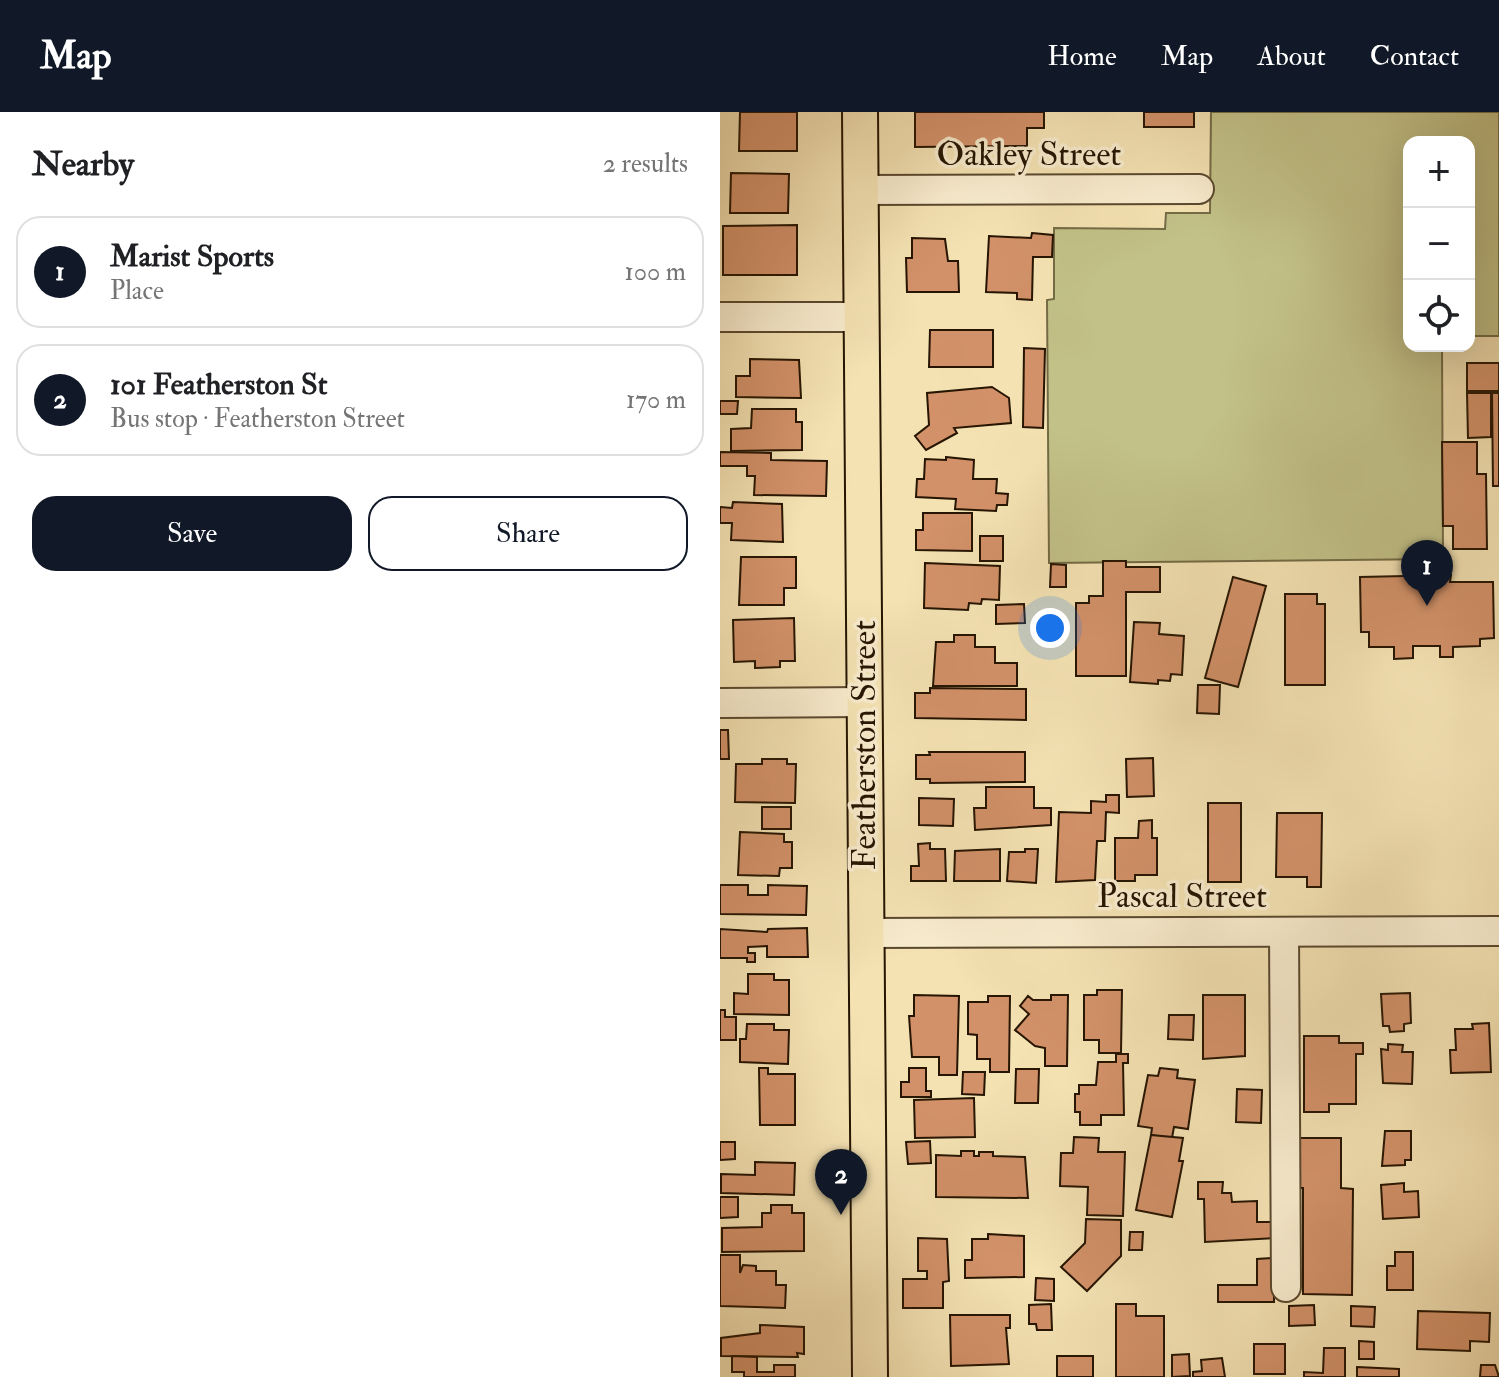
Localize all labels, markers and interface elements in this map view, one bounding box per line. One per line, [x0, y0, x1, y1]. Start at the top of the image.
text: Map [40, 32, 111, 80]
text: Home [1047, 39, 1117, 74]
text: Map [1161, 39, 1213, 74]
text: About [1257, 39, 1326, 74]
text: Contact [1370, 39, 1459, 74]
street label: Oakley Street [937, 133, 1121, 176]
map controls [1403, 136, 1475, 352]
button: + [1403, 136, 1475, 208]
text: Nearby [32, 143, 134, 186]
text: 2 results [603, 148, 688, 180]
button: − [1403, 208, 1475, 280]
text: Marist Sports [110, 238, 274, 275]
text: 1 [55, 256, 65, 288]
text: 100 m [625, 256, 686, 288]
text: Place [110, 275, 164, 307]
button: locate [1403, 280, 1475, 352]
text: 101 Featherston St [110, 366, 327, 403]
text: 2 [53, 384, 67, 416]
text: 170 m [626, 384, 686, 416]
text: Bus stop · Featherston Street [110, 403, 405, 435]
button: Save [32, 496, 352, 571]
button: Share [368, 496, 688, 571]
pin: 1 [1401, 540, 1453, 606]
your location [1030, 608, 1070, 648]
street label: Featherston Street [843, 620, 886, 870]
street label: Pascal Street [1097, 875, 1267, 918]
pin: 2 [815, 1149, 867, 1215]

